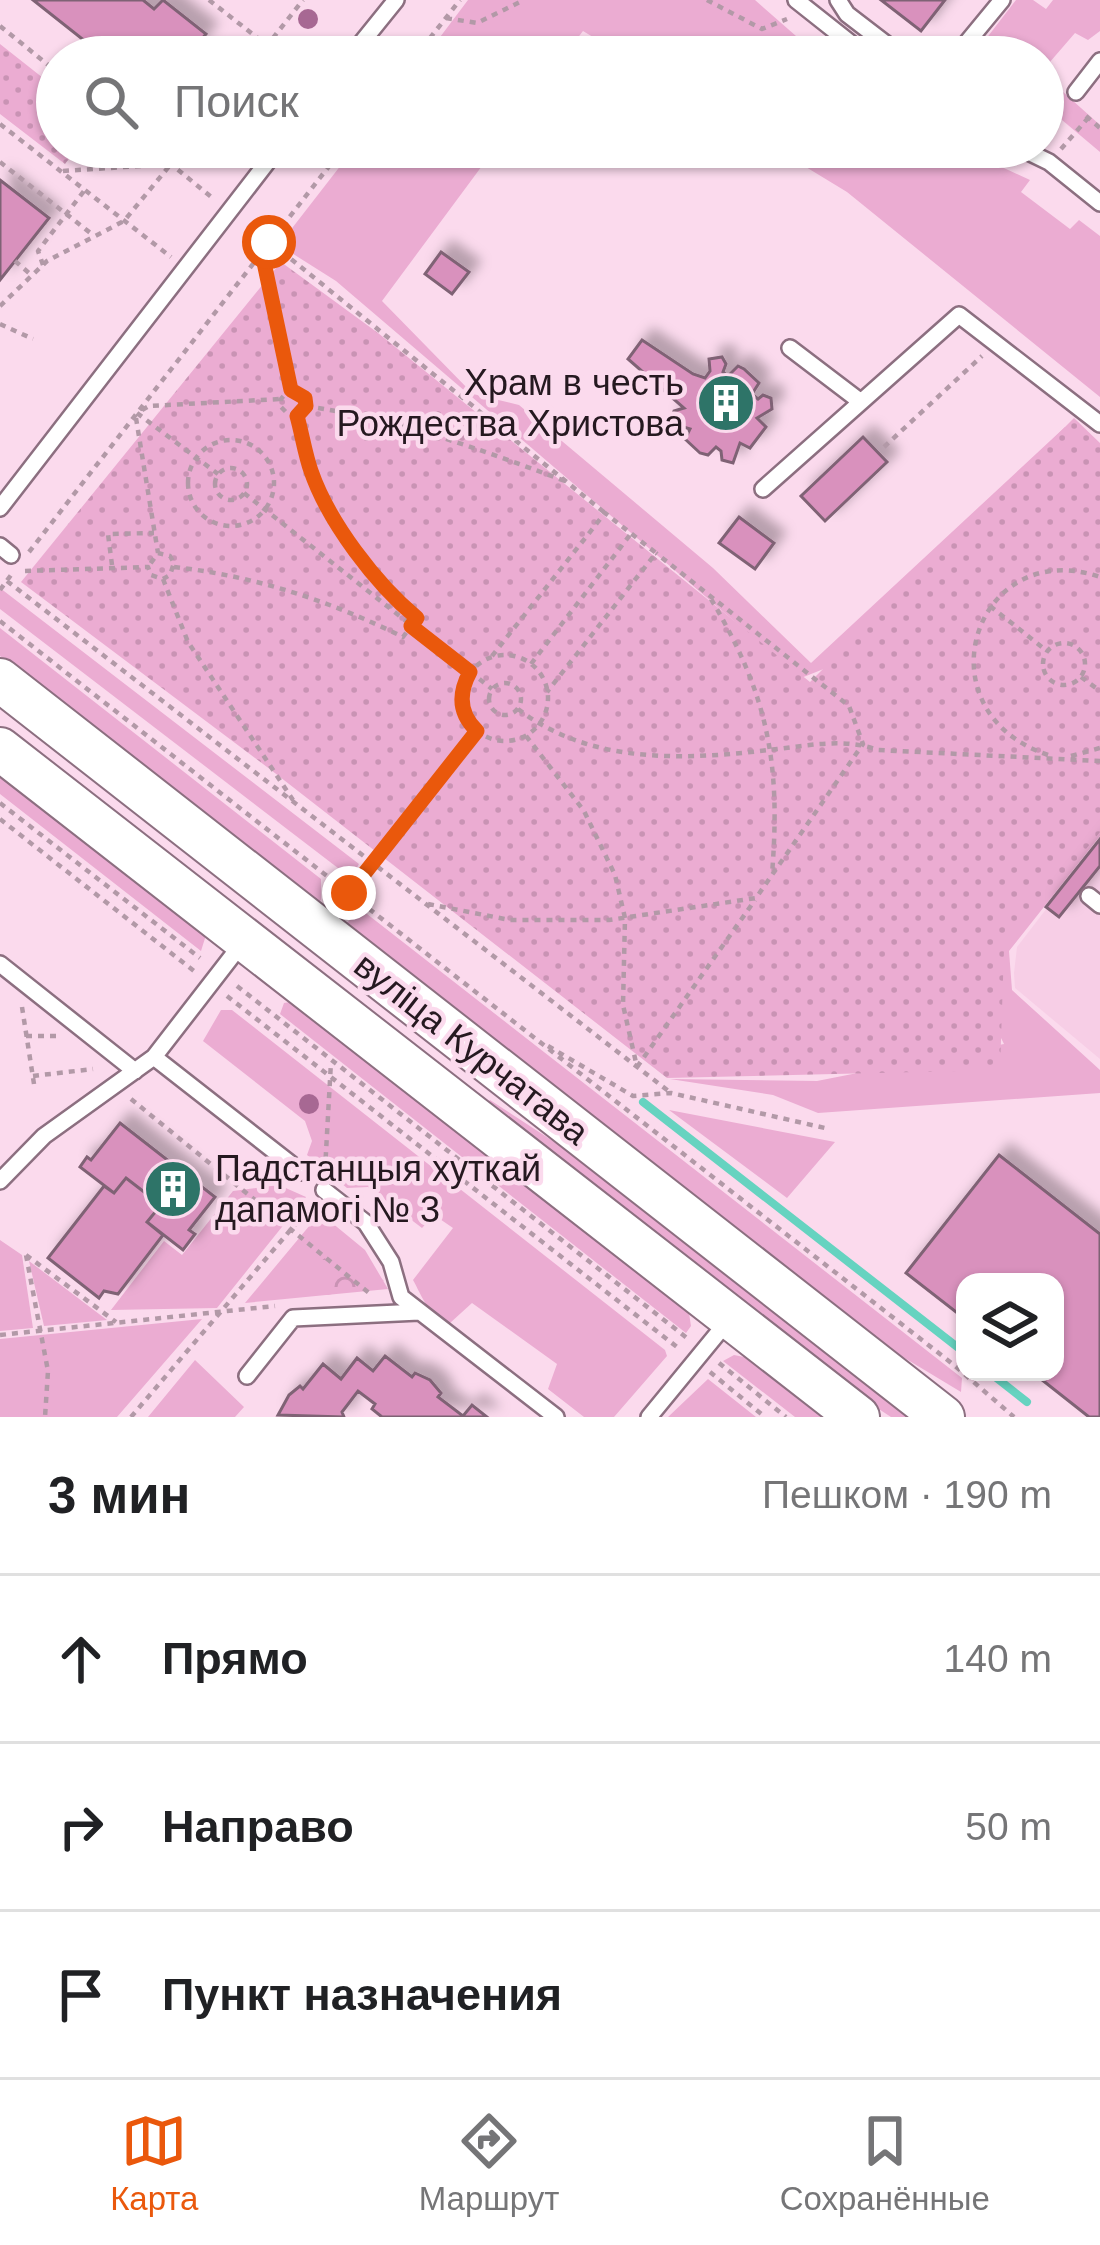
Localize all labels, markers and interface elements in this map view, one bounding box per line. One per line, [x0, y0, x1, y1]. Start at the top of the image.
search box [36, 36, 1064, 168]
icon: search [78, 69, 144, 135]
text: Поиск [174, 76, 299, 127]
route start [242, 215, 296, 269]
place label: Храм в честь Рождества Христова [337, 362, 685, 444]
building icon: Храм в честь Рождества Христова [695, 372, 757, 434]
route end [322, 866, 376, 920]
street label: вуліца Курчатава [346, 944, 598, 1153]
place label: Падстанцыя хуткай дапамогі № 3 [215, 1148, 541, 1230]
building icon: Падстанцыя хуткай дапамогі № 3 [142, 1158, 204, 1220]
map controls [956, 1273, 1064, 1381]
button: layers [956, 1273, 1064, 1381]
text: 3 мин [48, 1467, 190, 1524]
text: Пешком · 190 m [762, 1473, 1052, 1516]
icon: ahead [48, 1626, 114, 1692]
text: Прямо [162, 1633, 308, 1684]
text: 140 m [944, 1637, 1052, 1680]
icon: right [48, 1794, 114, 1860]
text: Направо [162, 1801, 354, 1852]
text: 50 m [965, 1805, 1052, 1848]
icon: arrive [48, 1962, 114, 2028]
text: Пункт назначения [162, 1969, 562, 2020]
tab: Карта [110, 2108, 198, 2218]
tab: Маршрут [419, 2108, 559, 2218]
tab: Сохранённые [780, 2108, 990, 2218]

